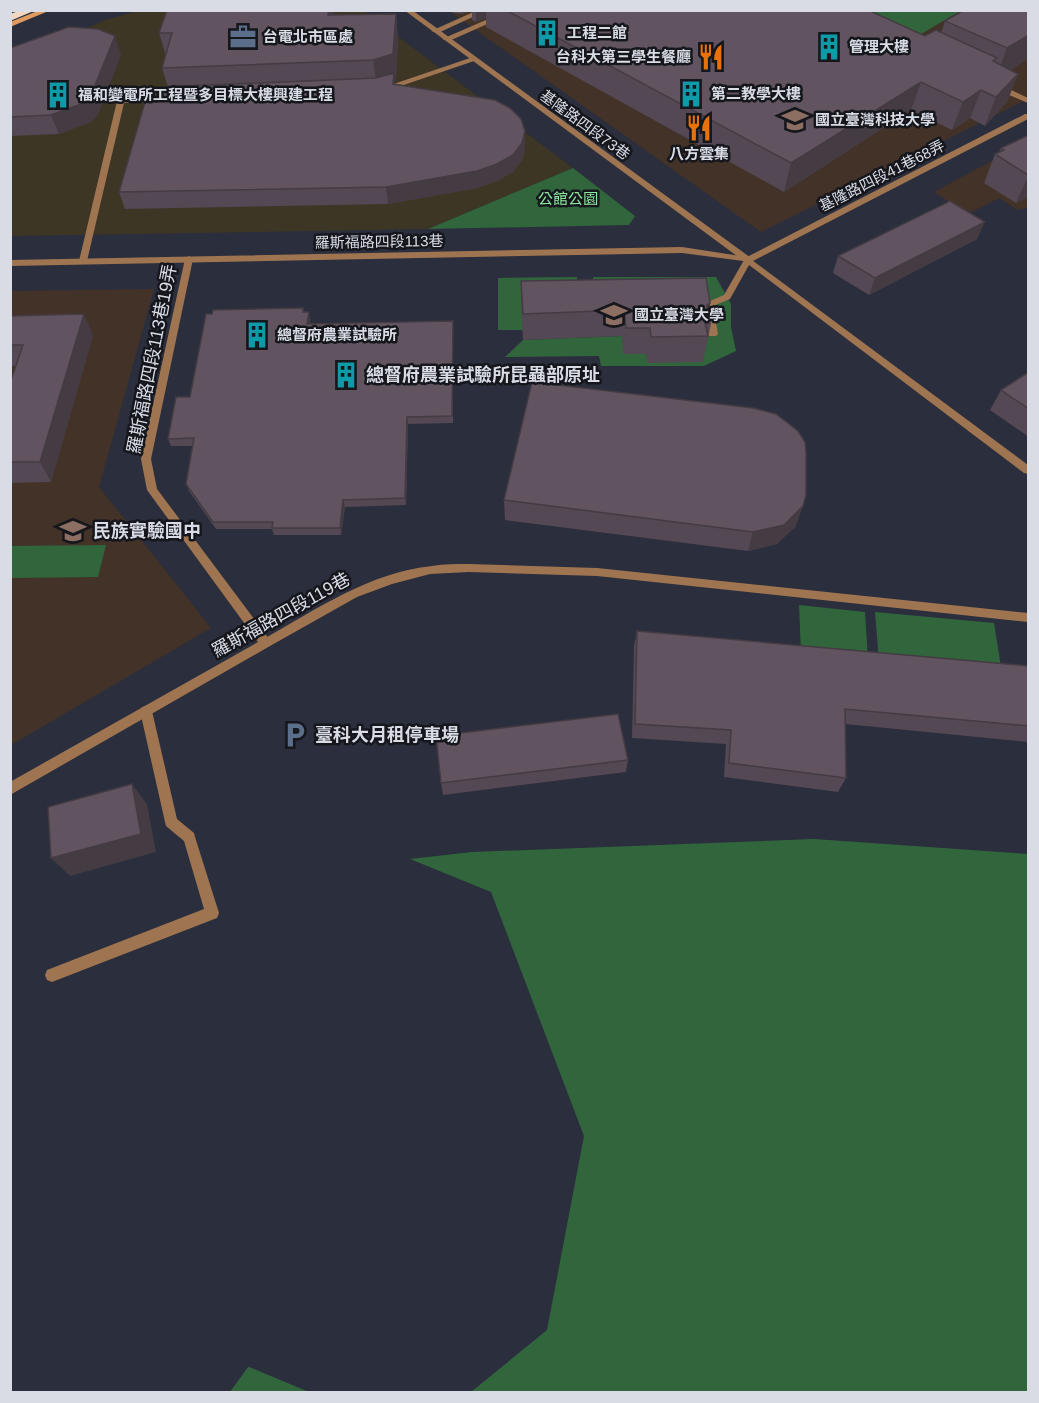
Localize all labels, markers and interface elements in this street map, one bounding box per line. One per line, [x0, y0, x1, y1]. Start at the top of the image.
building icon: 工程二館 [532, 18, 562, 48]
office icon: 台電北市區處 [228, 22, 258, 52]
place label: 工程二館 [567, 24, 627, 41]
place label: 台電北市區處 [263, 28, 353, 45]
building icon: 管理大樓 [814, 32, 844, 62]
place label: 管理大樓 [849, 38, 909, 55]
restaurant icon: 台科大第三學生餐廳 [696, 42, 726, 72]
place label: 台科大第三學生餐廳 [556, 48, 691, 65]
building icon: 第二教學大樓 [676, 79, 706, 109]
building icon: 福和變電所工程暨多目標大樓興建工程 [43, 80, 73, 110]
place label: 第二教學大樓 [711, 85, 801, 102]
place label: 福和變電所工程暨多目標大樓興建工程 [78, 86, 333, 103]
street label: 基隆路四段73巷 [537, 86, 633, 163]
school or university icon: 國立臺灣科技大學 [780, 105, 810, 135]
place label: 國立臺灣科技大學 [815, 111, 935, 128]
restaurant icon: 八方雲集 [684, 113, 714, 143]
street label: 基隆路四段41巷68弄 [816, 137, 947, 215]
place label: 八方雲集 [669, 145, 729, 162]
park label: 公館公園 [538, 190, 598, 207]
street label: 羅斯福路四段113巷 [314, 232, 444, 251]
street label: 羅斯福路四段113巷19弄 [124, 263, 180, 455]
school or university icon: 國立臺灣大學 [599, 300, 629, 330]
place label: 國立臺灣大學 [634, 306, 724, 323]
building icon: 總督府農業試驗所 [242, 320, 272, 350]
place label: 總督府農業試驗所 [277, 326, 397, 343]
building icon: 總督府農業試驗所昆蟲部原址 [331, 360, 361, 390]
place label: 總督府農業試驗所昆蟲部原址 [366, 365, 600, 385]
school or university icon: 民族實驗國中 [58, 516, 88, 546]
place label: 民族實驗國中 [93, 521, 201, 541]
street label: 羅斯福路四段119巷 [208, 569, 354, 661]
parking icon: 臺科大月租停車場 [280, 720, 310, 750]
place label: 臺科大月租停車場 [315, 725, 459, 745]

